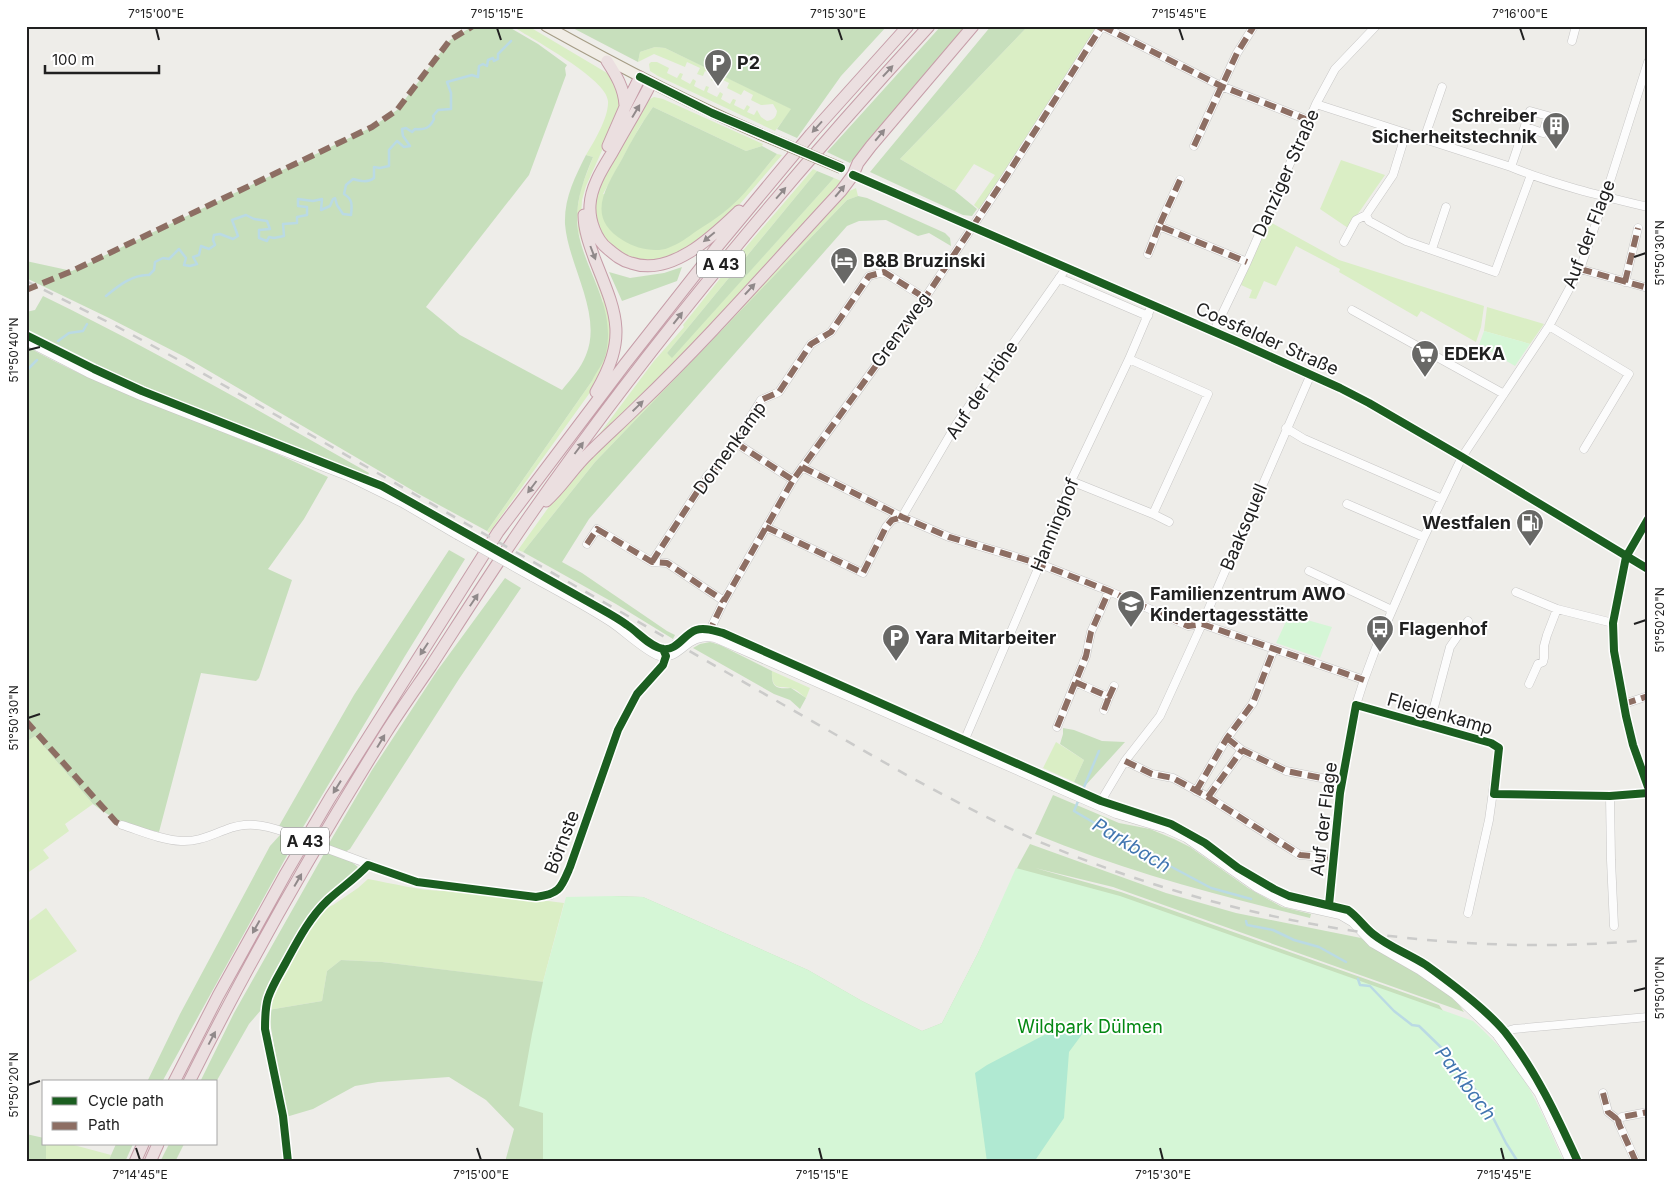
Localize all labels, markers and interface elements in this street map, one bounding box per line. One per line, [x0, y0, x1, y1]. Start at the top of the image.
text: 7°15'00"E [128, 6, 184, 21]
text: 7°15'15"E [470, 6, 524, 21]
text: 7°15'30"E [810, 6, 866, 21]
text: 7°15'45"E [1151, 6, 1207, 21]
text: 7°16'00"E [1492, 6, 1548, 21]
scale bar [45, 42, 159, 74]
parking icon: P2 [703, 48, 733, 87]
text: 100 m [52, 50, 94, 69]
place label: P2 [737, 52, 760, 73]
one-way arrow [882, 65, 894, 77]
one-way arrow [631, 104, 640, 117]
place label: Schreiber Sicherheitstechnik [1371, 105, 1538, 147]
street label: Danziger Straße [1248, 106, 1323, 240]
building icon: Schreiber Sicherheitstechnik [1541, 111, 1571, 150]
one-way arrow [811, 121, 823, 133]
one-way arrow [875, 128, 886, 141]
street label: Auf der Flage [1558, 176, 1619, 291]
one-way arrow [835, 185, 846, 198]
one-way arrow [775, 187, 786, 199]
text: 51°50'30"N [1652, 220, 1667, 286]
one-way arrow [704, 231, 716, 243]
one-way arrow [589, 246, 597, 261]
hotel icon: B&B Bruzinski [829, 246, 859, 285]
road number: A 43 [697, 250, 745, 278]
place label: B&B Bruzinski [863, 250, 985, 271]
one-way arrow [744, 283, 756, 295]
street label: Grenzweg [867, 288, 935, 371]
street label: Coesfelder Straße [1193, 298, 1342, 379]
one-way arrow [672, 312, 683, 325]
text: 51°50'40"N [6, 317, 21, 383]
street label: Auf der Höhe [941, 337, 1022, 443]
supermarket icon: EDEKA [1410, 339, 1440, 378]
place label: EDEKA [1444, 343, 1505, 364]
street label: Dornenkamp [689, 397, 770, 498]
one-way arrow [632, 401, 644, 413]
one-way arrow [574, 441, 584, 455]
street label: Hanninghof [1026, 475, 1083, 575]
one-way arrow [527, 480, 537, 494]
street label: Baaksquell [1216, 480, 1271, 573]
fuel station icon: Westfalen [1515, 508, 1545, 547]
place label: Westfalen [1422, 512, 1511, 533]
place label: Familienzentrum AWO Kindertagesstätte [1150, 583, 1346, 625]
text: 51°50'20"N [1652, 587, 1667, 653]
school or university icon: Familienzentrum AWO Kindertagesstätte [1116, 589, 1146, 628]
one-way arrow [469, 594, 479, 607]
bus stop icon: Flagenhof [1365, 614, 1395, 653]
place label: Flagenhof [1399, 618, 1488, 639]
parking icon: Yara Mitarbeiter [881, 623, 911, 662]
place label: Yara Mitarbeiter [915, 627, 1056, 648]
one-way arrow [419, 642, 428, 656]
text: 51°50'30"N [6, 685, 21, 751]
street label: Fleigenkamp [1385, 688, 1495, 739]
one-way arrow [376, 734, 386, 747]
street label: Auf der Flage [1306, 761, 1341, 877]
one-way arrow [332, 780, 342, 793]
street label: Börnste [540, 807, 583, 876]
water label: Parkbach [1089, 813, 1175, 878]
road number: A 43 [281, 828, 329, 854]
one-way arrow [294, 873, 302, 888]
one-way arrow [252, 920, 260, 935]
text: 51°50'10"N [1652, 956, 1667, 1020]
park label: Wildpark Dülmen [1017, 1016, 1163, 1037]
one-way arrow [208, 1031, 216, 1046]
water label: Parkbach [1430, 1042, 1501, 1125]
text: 51°50'20"N [6, 1052, 21, 1118]
legend [42, 1080, 218, 1146]
text: Cycle path [88, 1091, 164, 1110]
text: Path [88, 1115, 120, 1134]
text: 7°14'45"E [112, 1167, 168, 1182]
text: 7°15'00"E [453, 1167, 509, 1182]
text: 7°15'15"E [795, 1167, 849, 1182]
text: 7°15'30"E [1135, 1167, 1191, 1182]
text: 7°15'45"E [1476, 1167, 1532, 1182]

